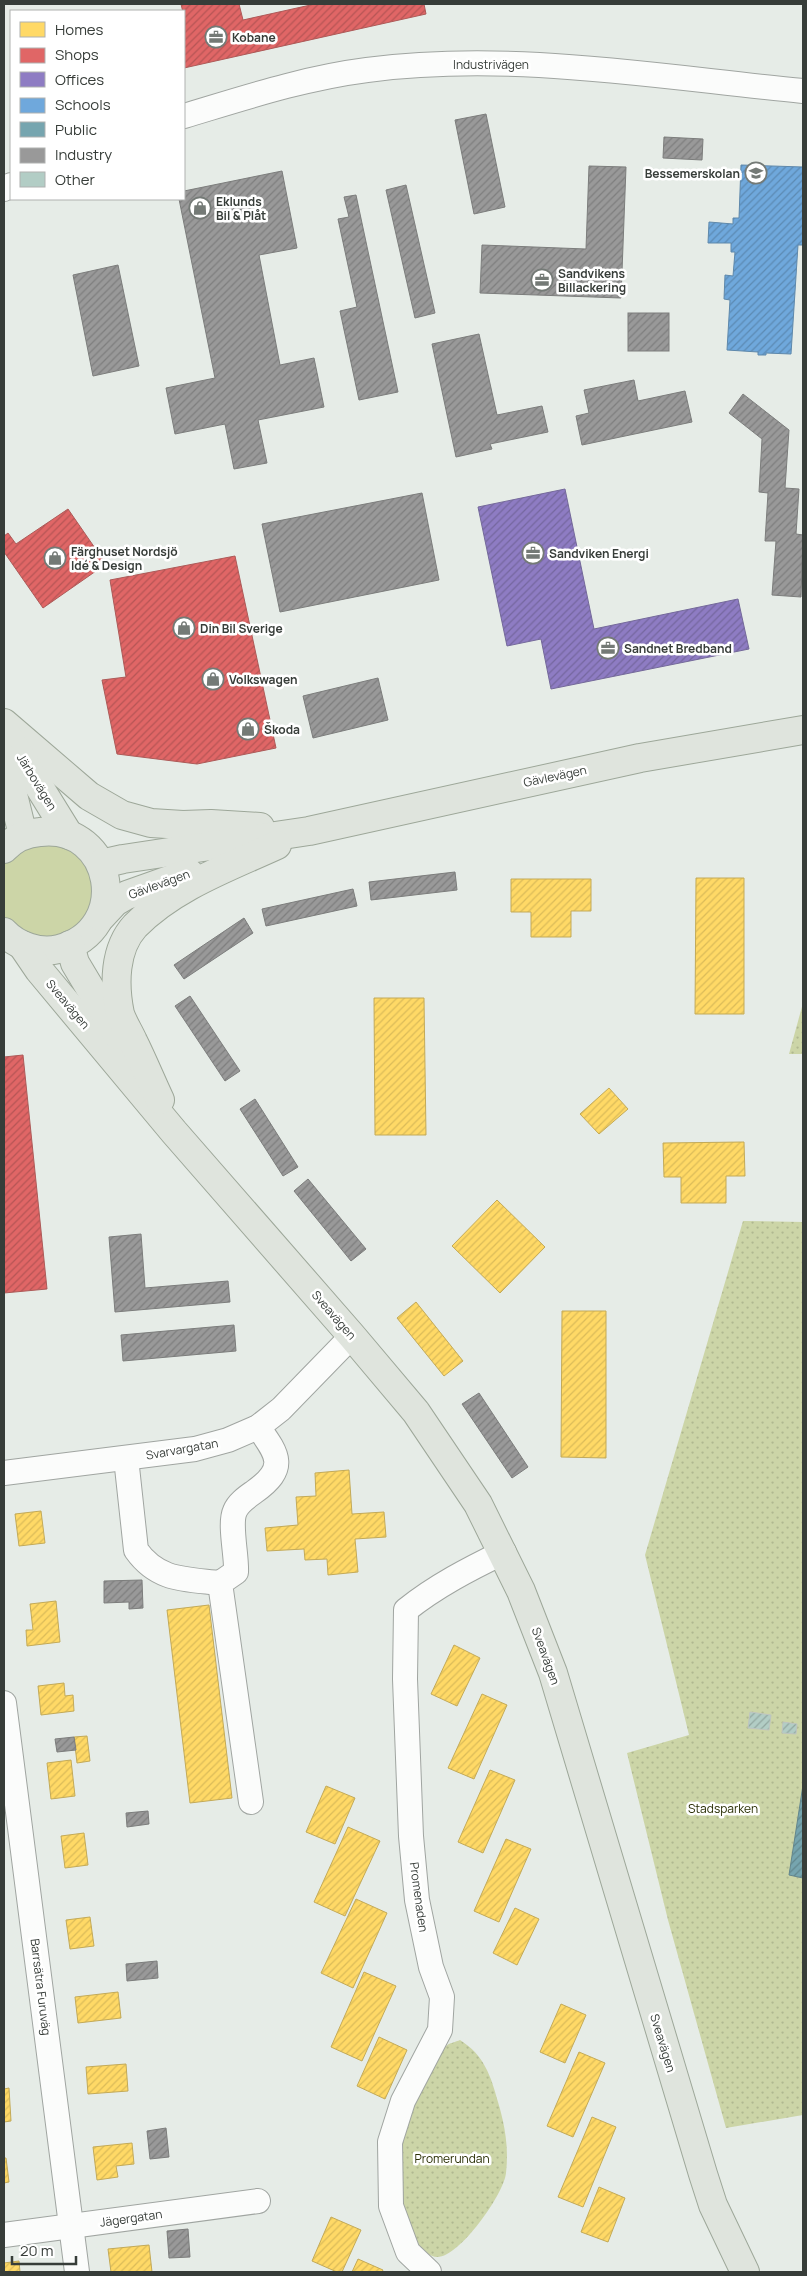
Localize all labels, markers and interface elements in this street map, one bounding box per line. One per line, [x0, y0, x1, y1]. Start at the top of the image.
legend [10, 10, 185, 200]
text: Homes [55, 19, 104, 40]
office icon: Kobane [204, 25, 228, 49]
place label: Kobane [232, 29, 276, 46]
text: Shops [55, 44, 99, 65]
street label: Industrivägen [453, 56, 529, 73]
text: Offices [55, 69, 104, 90]
text: Schools [55, 94, 111, 115]
text: Public [55, 119, 97, 140]
text: Industry [55, 144, 112, 165]
school or university icon: Bessemerskolan [744, 161, 768, 185]
place label: Bessemerskolan [645, 165, 740, 182]
text: Other [55, 169, 96, 190]
place label: Eklunds Bil & Plåt [216, 193, 266, 224]
shop icon: Eklunds Bil & Plåt [188, 196, 212, 220]
place label: Sandvikens Billackering [558, 265, 626, 296]
office icon: Sandvikens Billackering [530, 268, 554, 292]
office icon: Sandviken Energi [521, 541, 545, 565]
place label: Färghuset Nordsjö Idé & Design [71, 543, 178, 574]
place label: Sandviken Energi [549, 545, 649, 562]
shop icon: Färghuset Nordsjö Idé & Design [43, 546, 67, 570]
shop icon: Din Bil Sverige [172, 616, 196, 640]
place label: Din Bil Sverige [200, 620, 283, 637]
office icon: Sandnet Bredband [596, 636, 620, 660]
place label: Sandnet Bredband [624, 640, 732, 657]
shop icon: Volkswagen [201, 667, 225, 691]
place label: Volkswagen [229, 671, 297, 688]
shop icon: Škoda [236, 717, 260, 741]
place label: Škoda [264, 721, 300, 738]
street label: Järbovägen [13, 750, 61, 814]
street label: Gävlevägen [522, 761, 588, 791]
street label: Gävlevägen [126, 865, 192, 903]
street label: Sveavägen [42, 976, 94, 1032]
street label: Sveavägen [308, 1287, 360, 1343]
street label: Svarvargatan [145, 1434, 219, 1464]
street label: Sveavägen [528, 1625, 564, 1687]
park label: Stadsparken [688, 1800, 758, 1817]
street label: Promenaden [406, 1861, 432, 1933]
street label: Barrsätra Furuväg [27, 1938, 55, 2036]
street label: Sveavägen [646, 2012, 680, 2074]
park label: Promerundan [414, 2150, 490, 2167]
street label: Jägergatan [99, 2205, 163, 2231]
scale bar [12, 2234, 76, 2266]
text: 20 m [20, 2240, 53, 2261]

